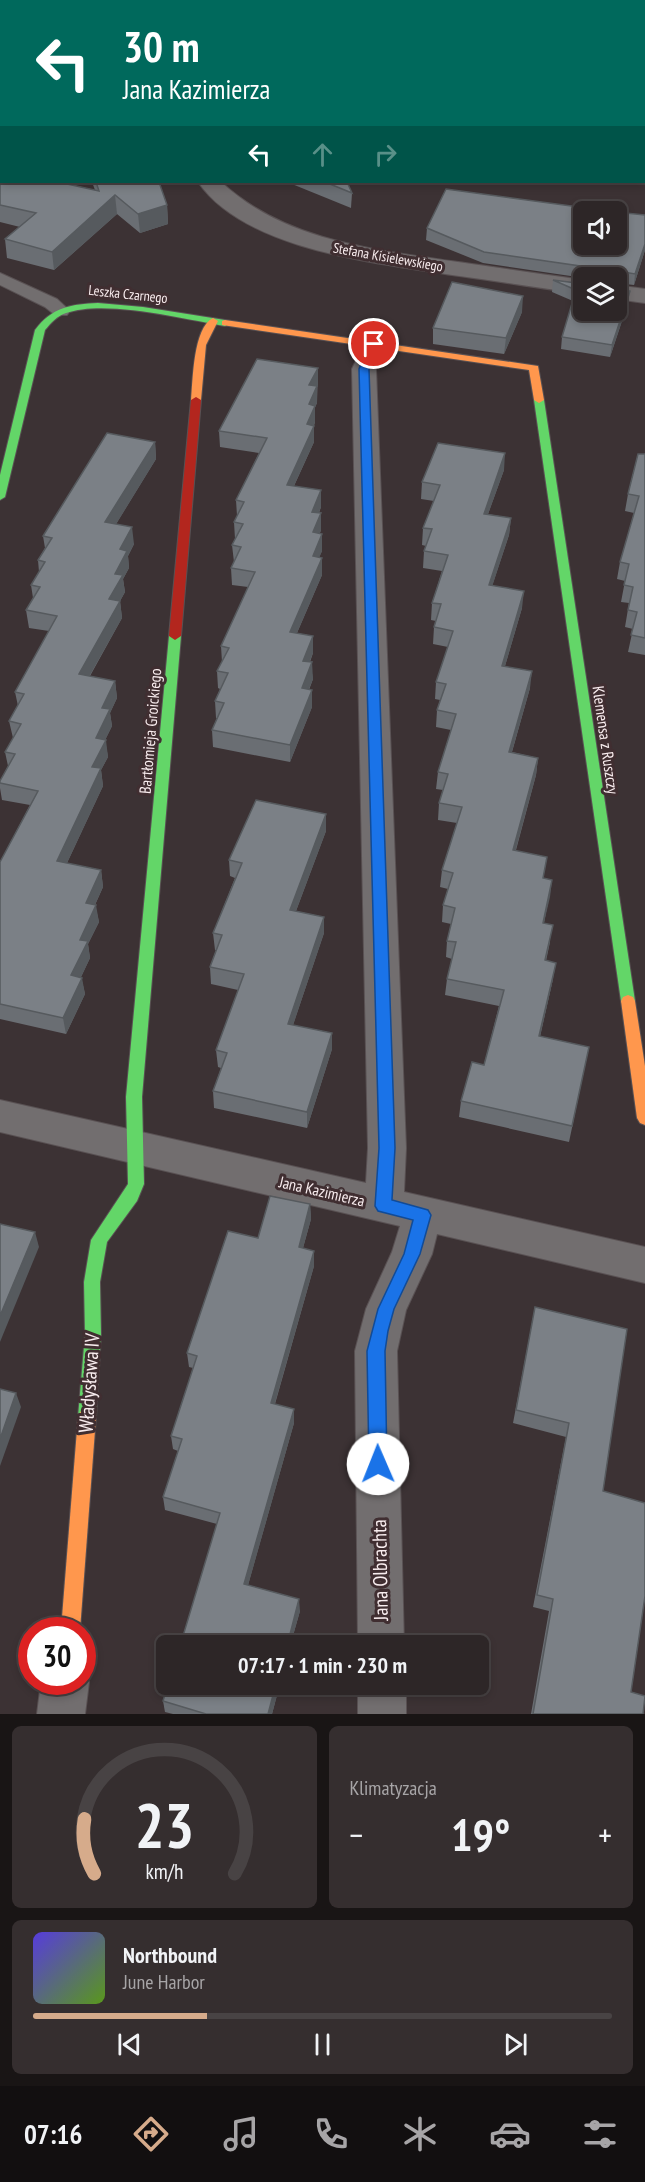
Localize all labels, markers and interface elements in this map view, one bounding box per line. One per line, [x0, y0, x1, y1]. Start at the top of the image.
text: 30 m [123, 19, 200, 74]
icon: left [24, 24, 102, 102]
text: Jana Kazimierza [123, 72, 270, 106]
icon: left [243, 138, 276, 171]
icon: ahead [306, 138, 339, 171]
icon: right [369, 138, 402, 171]
map controls [573, 201, 627, 321]
button: sound [573, 201, 627, 255]
street label: Stefana Kisielewskiego [332, 238, 444, 276]
button: layers [573, 267, 627, 321]
street label: Leszka Czarnego [88, 281, 168, 307]
pin [348, 318, 399, 369]
icon: arrive [357, 327, 390, 360]
street label: Bartłomieja Groickiego [135, 667, 165, 795]
street label: Klemensa z Ruszczy [589, 685, 623, 795]
street label: Jana Kazimierza [276, 1171, 367, 1211]
street label: Władysława IV [73, 1332, 105, 1434]
position arrow [346, 1432, 410, 1496]
street label: Jana Olbrachta [366, 1519, 394, 1622]
speed limit sign: 30 [18, 1617, 96, 1695]
text: 07:17 · 1 min · 230 m [238, 1651, 407, 1679]
text: Klimatyzacja [350, 1775, 437, 1801]
text: 23 [134, 1784, 194, 1865]
text: 19° [451, 1805, 510, 1863]
text: − [350, 1813, 363, 1856]
text: + [598, 1813, 612, 1856]
text: km/h [145, 1857, 183, 1885]
text: Northbound [123, 1941, 217, 1969]
text: June Harbor [123, 1969, 205, 1995]
icon: previous [113, 2028, 146, 2061]
icon: pause [306, 2028, 339, 2061]
icon: next [499, 2028, 532, 2061]
icon: directions [130, 2113, 172, 2155]
icon: music [220, 2113, 262, 2155]
icon: phone [310, 2113, 352, 2155]
icon: climate [399, 2113, 441, 2155]
icon: car [489, 2113, 531, 2155]
icon: filters [579, 2113, 621, 2155]
text: 07:16 [24, 2117, 82, 2151]

